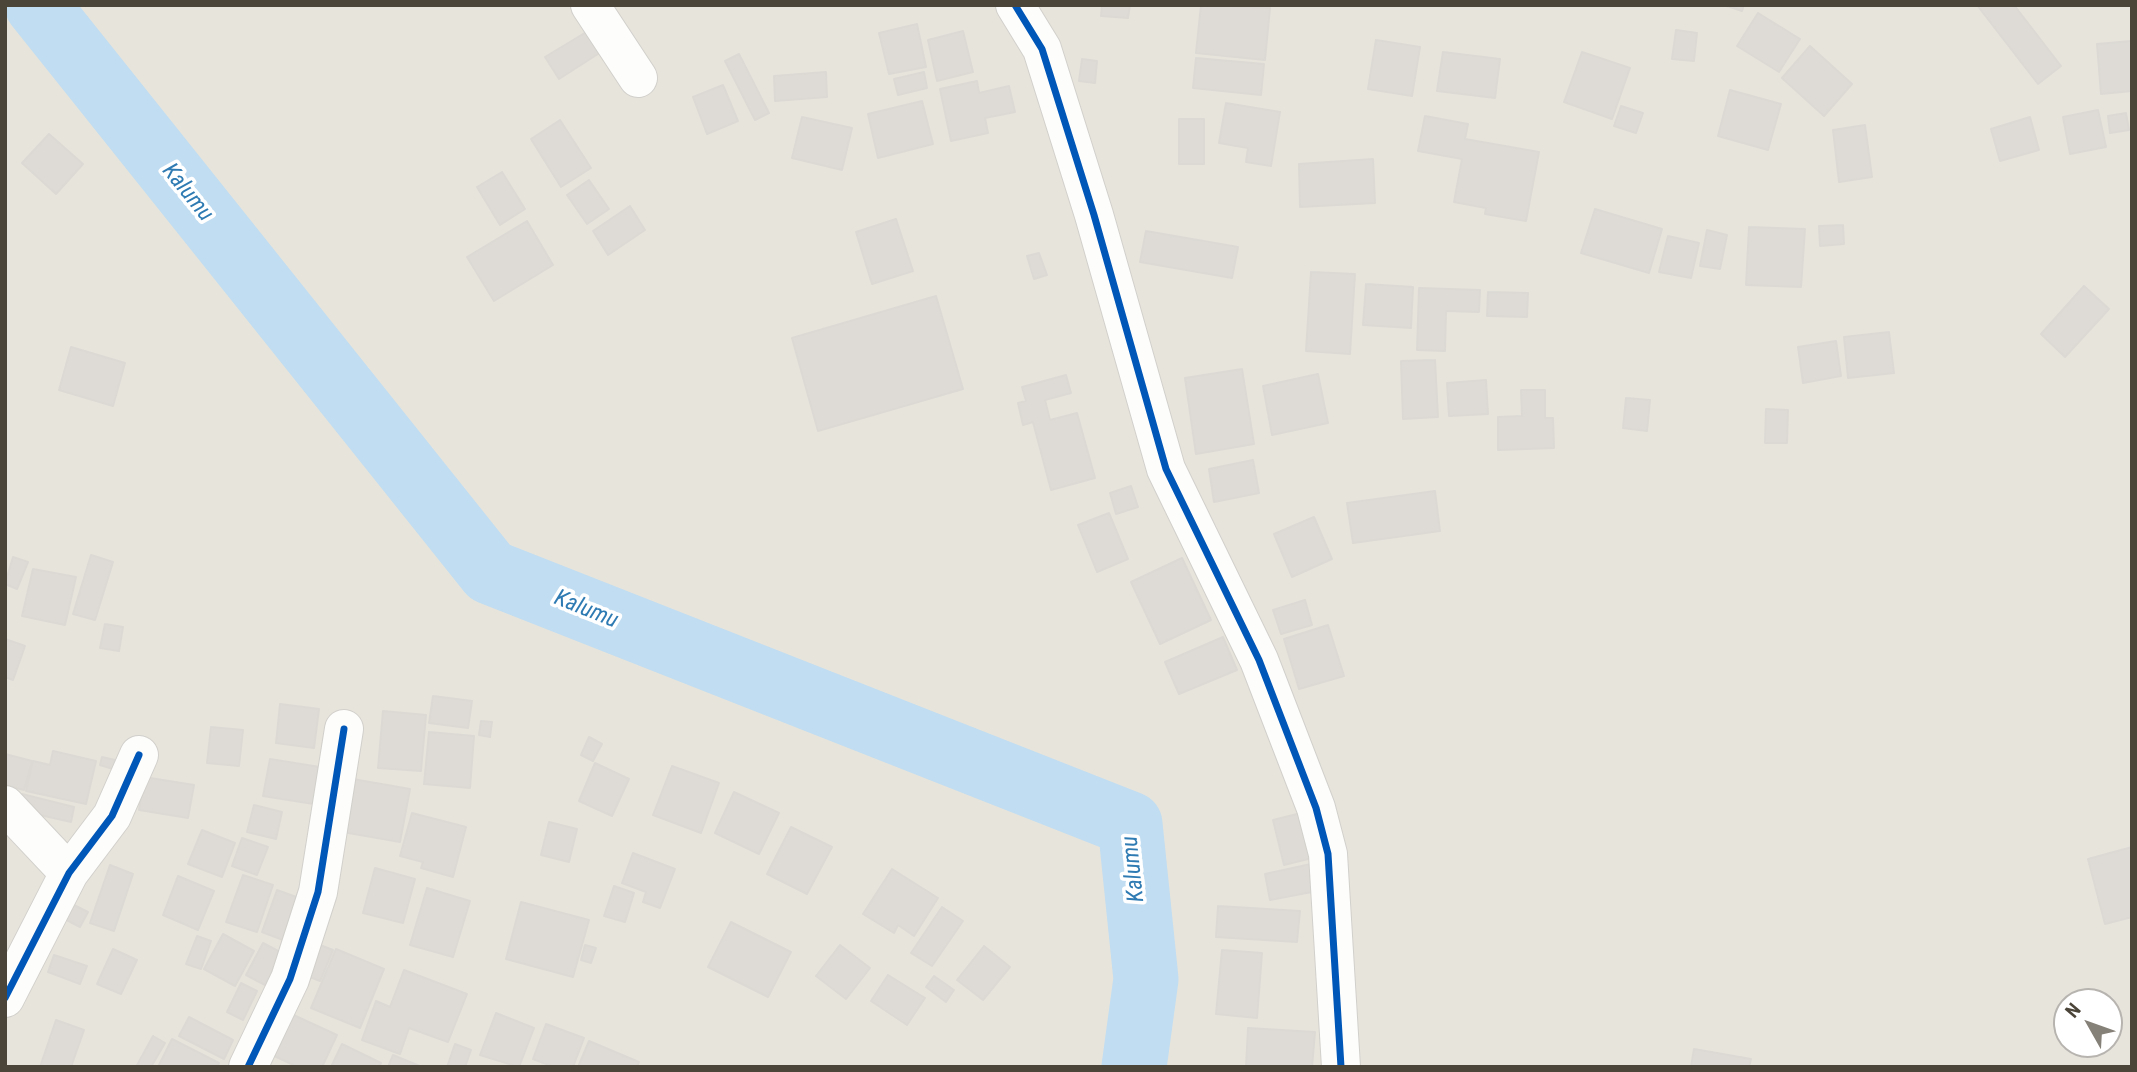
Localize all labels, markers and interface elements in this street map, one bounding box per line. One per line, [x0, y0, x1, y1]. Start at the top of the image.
water label: Kalumu [155, 159, 219, 227]
water label: Kalumu [550, 585, 622, 635]
water label: Kalumu [1117, 835, 1151, 903]
north arrow [2053, 988, 2123, 1058]
text: N [2061, 999, 2086, 1022]

